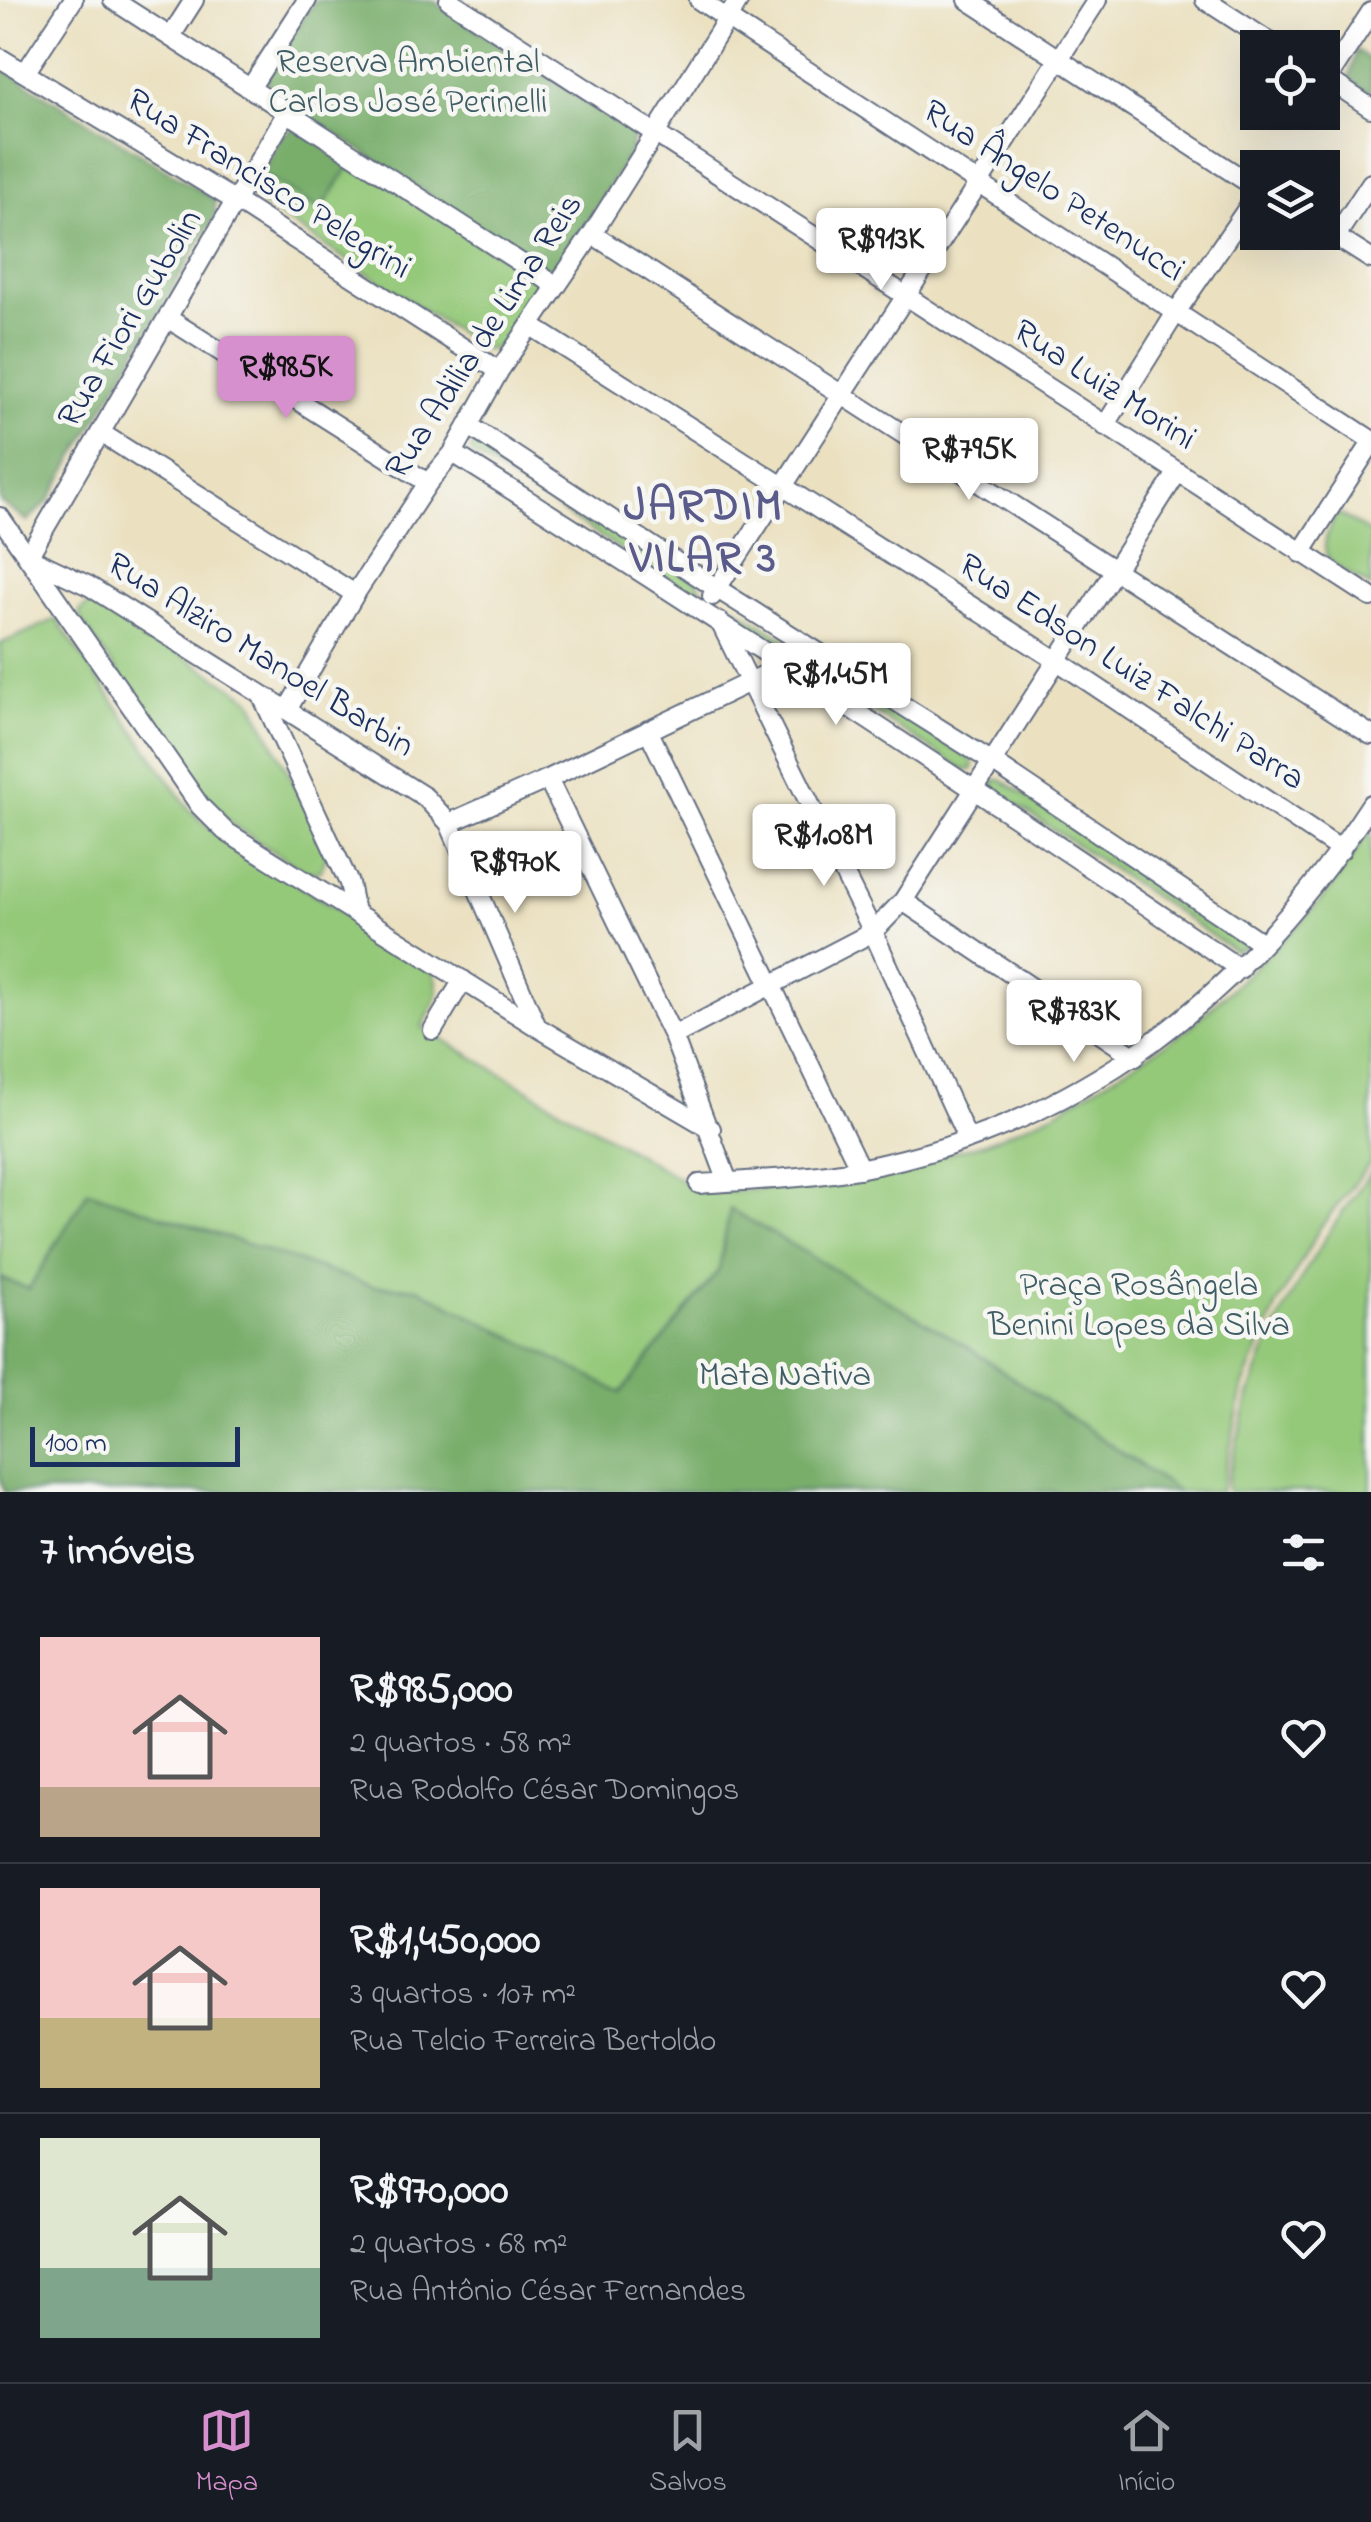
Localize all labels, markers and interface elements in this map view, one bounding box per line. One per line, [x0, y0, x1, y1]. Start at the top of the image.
map controls [1240, 30, 1340, 250]
button: locate [1240, 30, 1340, 130]
park label: Reserva Ambiental Carlos José Perinelli [268, 38, 548, 129]
street label: Rua Francisco Pelegrini [115, 77, 421, 293]
street label: Rua Ângelo Petenucci [912, 88, 1194, 296]
button: layers [1240, 150, 1340, 250]
street label: Rua Adilia de Lima Reis [373, 184, 597, 490]
street label: Rua Fiori Gubolin [46, 200, 216, 438]
pin: R$913K [800, 208, 962, 293]
text: R$913K [838, 217, 924, 264]
street label: Rua Luiz Morini [1002, 308, 1206, 464]
pin: R$985K [205, 336, 367, 421]
text: R$985K [240, 345, 332, 392]
pin: R$795K [888, 418, 1050, 503]
text: R$795K [922, 427, 1016, 474]
district label: JARDIM VILAR 3 [624, 475, 784, 593]
street label: Rua Alziro Manoel Barbin [96, 540, 424, 772]
street label: Rua Edson Luiz Falchi Parra [947, 541, 1315, 805]
pin: R$1.45M [744, 643, 928, 728]
text: R$1.45M [784, 652, 888, 699]
pin: R$1.08M [732, 804, 916, 889]
text: R$1.08M [774, 813, 874, 860]
pin: R$970K [434, 831, 596, 916]
text: R$970K [470, 840, 560, 887]
pin: R$783K [993, 980, 1155, 1065]
text: R$783K [1029, 989, 1119, 1036]
park label: Praça Rosângela Benini Lopes da Silva [987, 1261, 1290, 1352]
park label: Mata Nativa [699, 1351, 871, 1402]
scale bar [30, 1422, 240, 1466]
text: 100 m [45, 1424, 107, 1465]
text: 7 imóveis [40, 1522, 195, 1583]
icon: filters [1276, 1525, 1331, 1580]
text: R$985,000 [350, 1660, 513, 1721]
icon: home [120, 1677, 240, 1797]
icon: heart [1276, 1710, 1331, 1765]
text: 2 quartos · 58 m² [350, 1721, 572, 1768]
text: Rua Rodolfo César Domingos [350, 1768, 739, 1815]
text: R$1,450,000 [350, 1911, 540, 1972]
icon: home [120, 1928, 240, 2048]
icon: heart [1276, 1961, 1331, 2016]
text: 3 quartos · 107 m² [350, 1972, 576, 2019]
text: Rua Telcio Ferreira Bertoldo [350, 2019, 716, 2066]
text: R$970,000 [350, 2161, 508, 2222]
icon: home [120, 2178, 240, 2298]
icon: heart [1276, 2211, 1331, 2266]
text: 2 quartos · 68 m² [350, 2222, 568, 2269]
text: Rua Antônio César Fernandes [350, 2269, 746, 2316]
tab: Mapa [196, 2403, 258, 2504]
tab: Salvos [649, 2403, 727, 2504]
tab: Início [1118, 2403, 1175, 2504]

